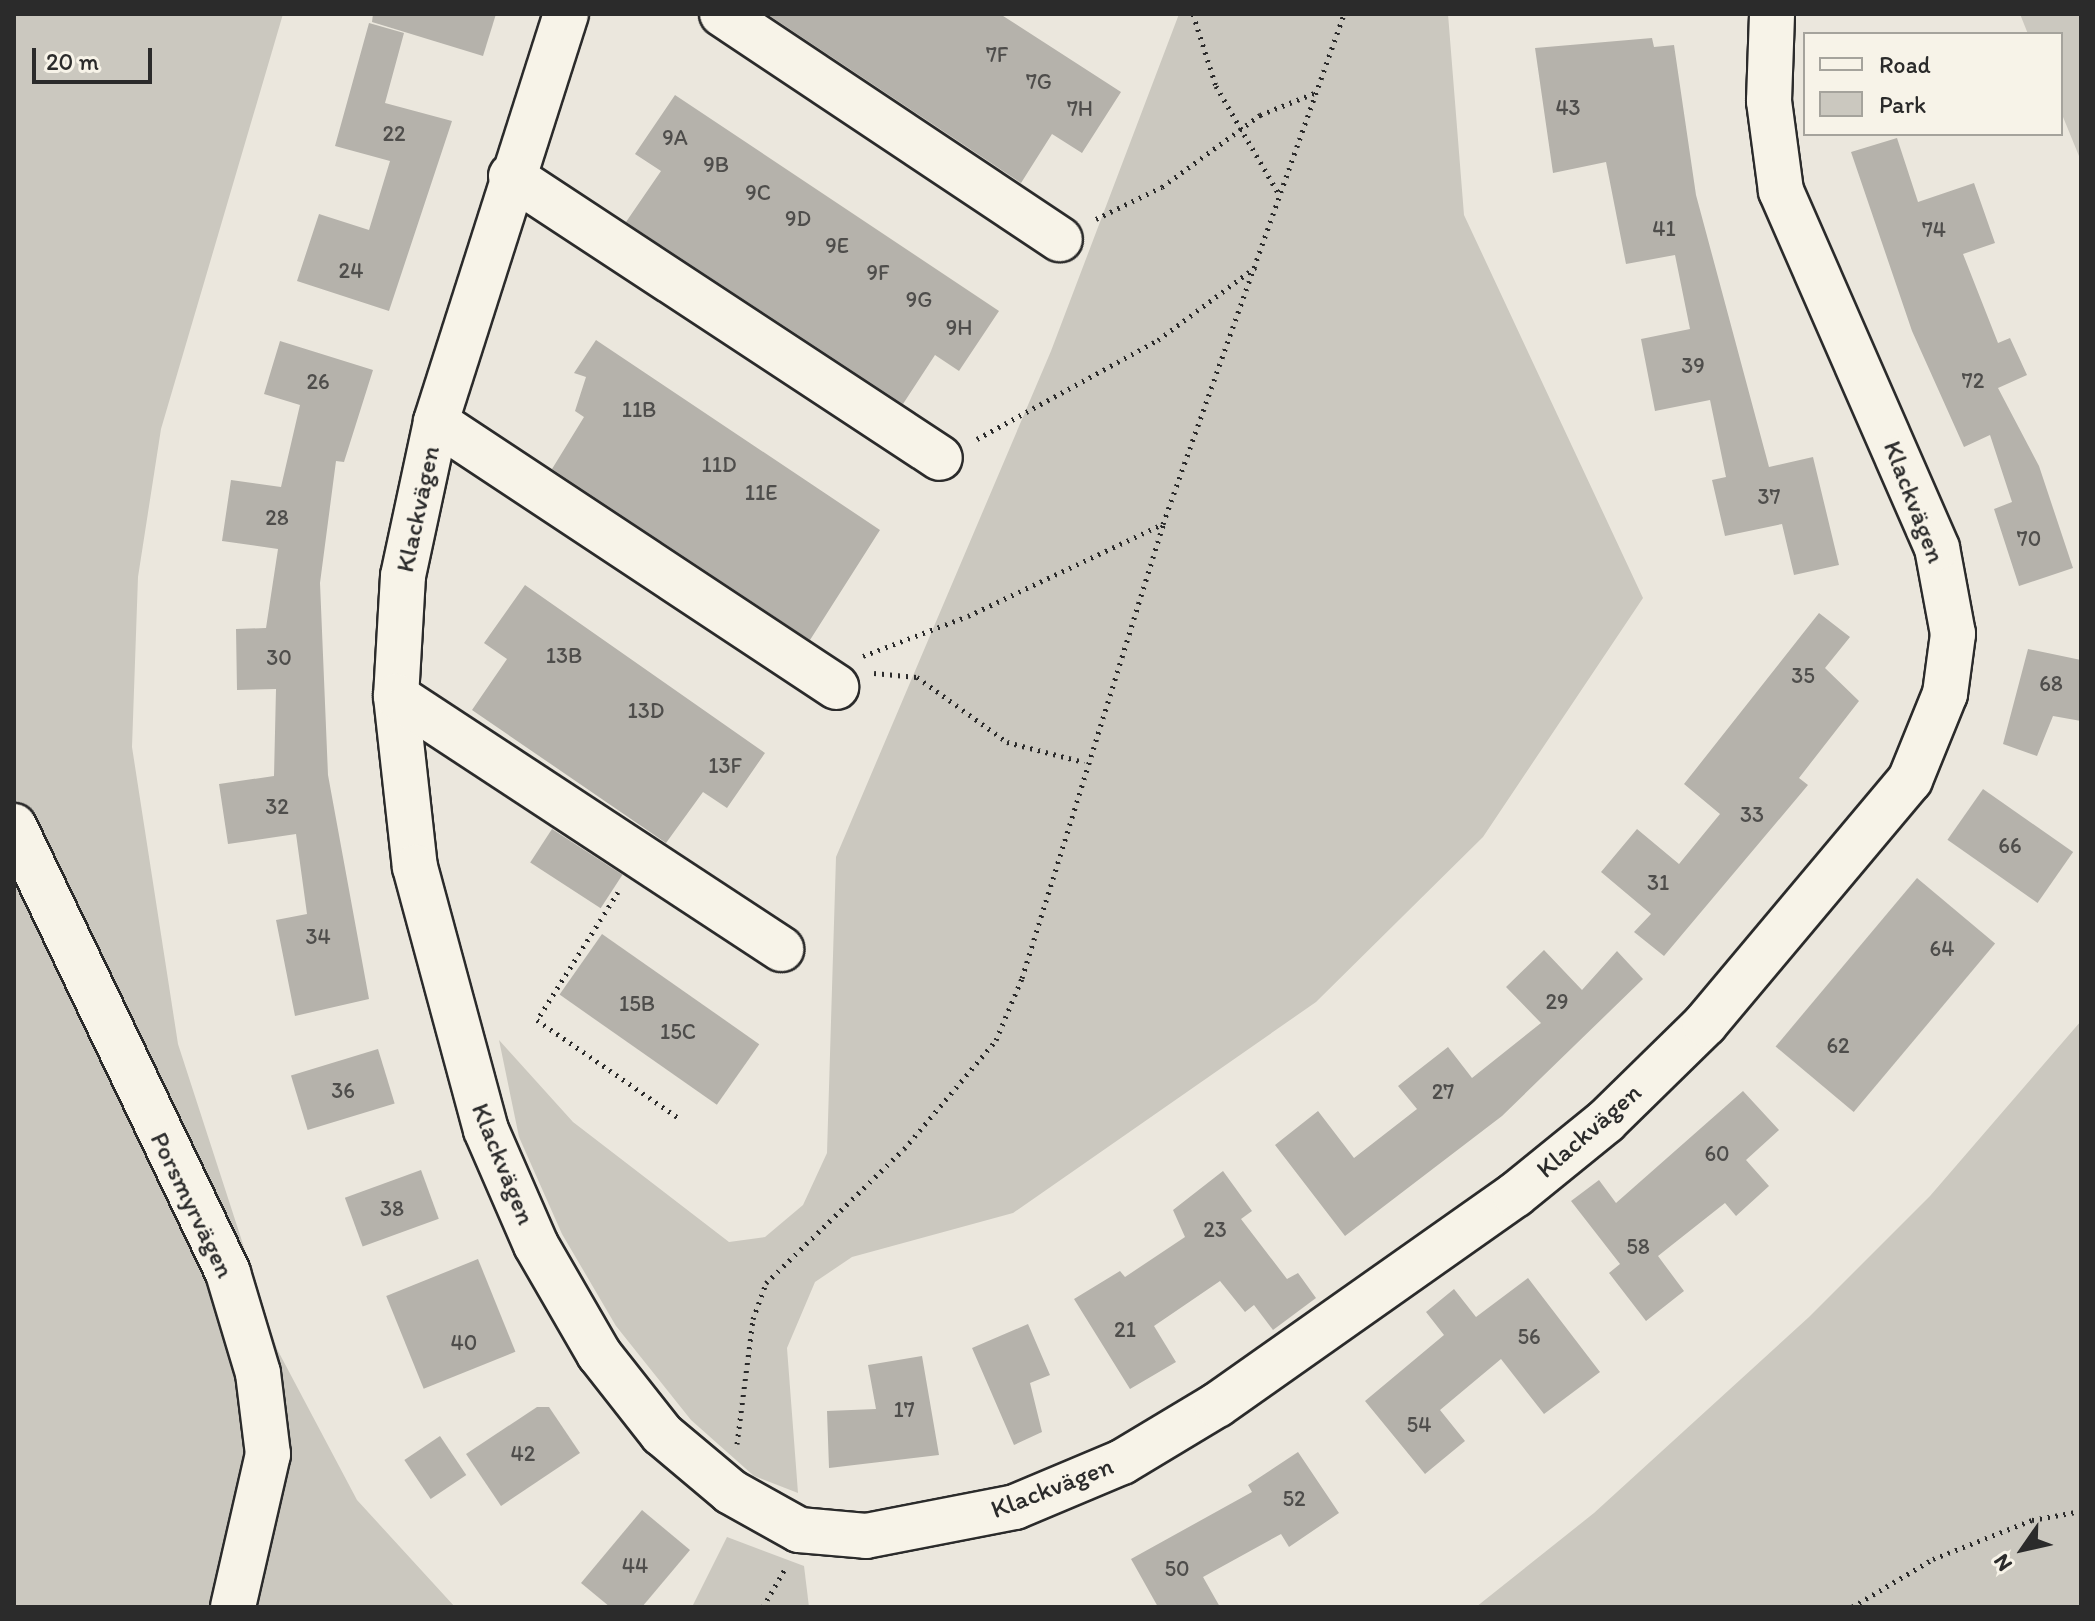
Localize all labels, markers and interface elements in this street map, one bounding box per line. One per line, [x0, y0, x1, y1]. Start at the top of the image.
scale bar [36, 32, 156, 82]
legend [1803, 32, 2063, 136]
house number: 7F [986, 42, 1008, 68]
text: 20 m [46, 47, 99, 76]
text: Road [1879, 50, 1931, 79]
house number: 7G [1026, 69, 1052, 95]
text: Park [1879, 90, 1926, 119]
house number: 43 [1555, 95, 1581, 121]
house number: 7H [1067, 96, 1093, 122]
house number: 22 [382, 121, 406, 147]
house number: 9A [662, 125, 688, 151]
house number: 9B [703, 152, 729, 178]
house number: 9C [745, 180, 771, 206]
house number: 9D [785, 206, 811, 232]
house number: 41 [1652, 216, 1676, 242]
house number: 74 [1922, 217, 1946, 243]
house number: 9E [825, 233, 849, 259]
house number: 24 [339, 258, 363, 284]
house number: 9F [867, 260, 889, 286]
house number: 9G [906, 287, 932, 313]
house number: 9H [946, 315, 972, 341]
house number: 39 [1681, 353, 1705, 379]
house number: 72 [1962, 368, 1984, 394]
house number: 26 [306, 369, 330, 395]
house number: 11B [622, 397, 656, 423]
street label: Klackvägen [1876, 436, 1952, 568]
street label: Klackvägen [389, 443, 447, 575]
house number: 11D [702, 452, 736, 478]
house number: 11E [745, 480, 777, 506]
house number: 37 [1758, 484, 1780, 510]
house number: 28 [265, 505, 289, 531]
house number: 70 [2017, 526, 2041, 552]
house number: 13B [546, 643, 582, 669]
house number: 30 [266, 645, 292, 671]
house number: 35 [1791, 663, 1815, 689]
house number: 68 [2039, 671, 2063, 697]
house number: 13D [628, 698, 664, 724]
house number: 13F [708, 753, 742, 779]
house number: 32 [265, 794, 289, 820]
house number: 33 [1740, 802, 1764, 828]
house number: 66 [1998, 833, 2022, 859]
house number: 31 [1647, 870, 1669, 896]
house number: 34 [305, 924, 331, 950]
house number: 64 [1930, 936, 1954, 962]
house number: 29 [1545, 989, 1569, 1015]
house number: 15B [619, 991, 655, 1017]
house number: 15C [660, 1019, 696, 1045]
house number: 62 [1826, 1033, 1850, 1059]
street label: Klackvägen [1530, 1077, 1648, 1185]
house number: 36 [331, 1078, 355, 1104]
house number: 27 [1432, 1079, 1454, 1105]
street label: Klackvägen [464, 1099, 542, 1229]
street label: Porsmyrvägen [143, 1127, 241, 1283]
house number: 60 [1704, 1141, 1730, 1167]
house number: 38 [380, 1196, 404, 1222]
house number: 23 [1203, 1217, 1227, 1243]
house number: 58 [1626, 1234, 1650, 1260]
house number: 21 [1114, 1317, 1136, 1343]
house number: 56 [1517, 1324, 1541, 1350]
house number: 40 [451, 1330, 477, 1356]
house number: 17 [893, 1397, 915, 1423]
house number: 54 [1407, 1412, 1431, 1438]
house number: 42 [511, 1441, 535, 1467]
street label: Klackvägen [986, 1450, 1118, 1526]
house number: 52 [1282, 1486, 1306, 1512]
north arrow [1983, 1509, 2063, 1589]
text: N [1987, 1549, 2018, 1576]
house number: 44 [622, 1553, 648, 1579]
house number: 50 [1164, 1556, 1190, 1582]

